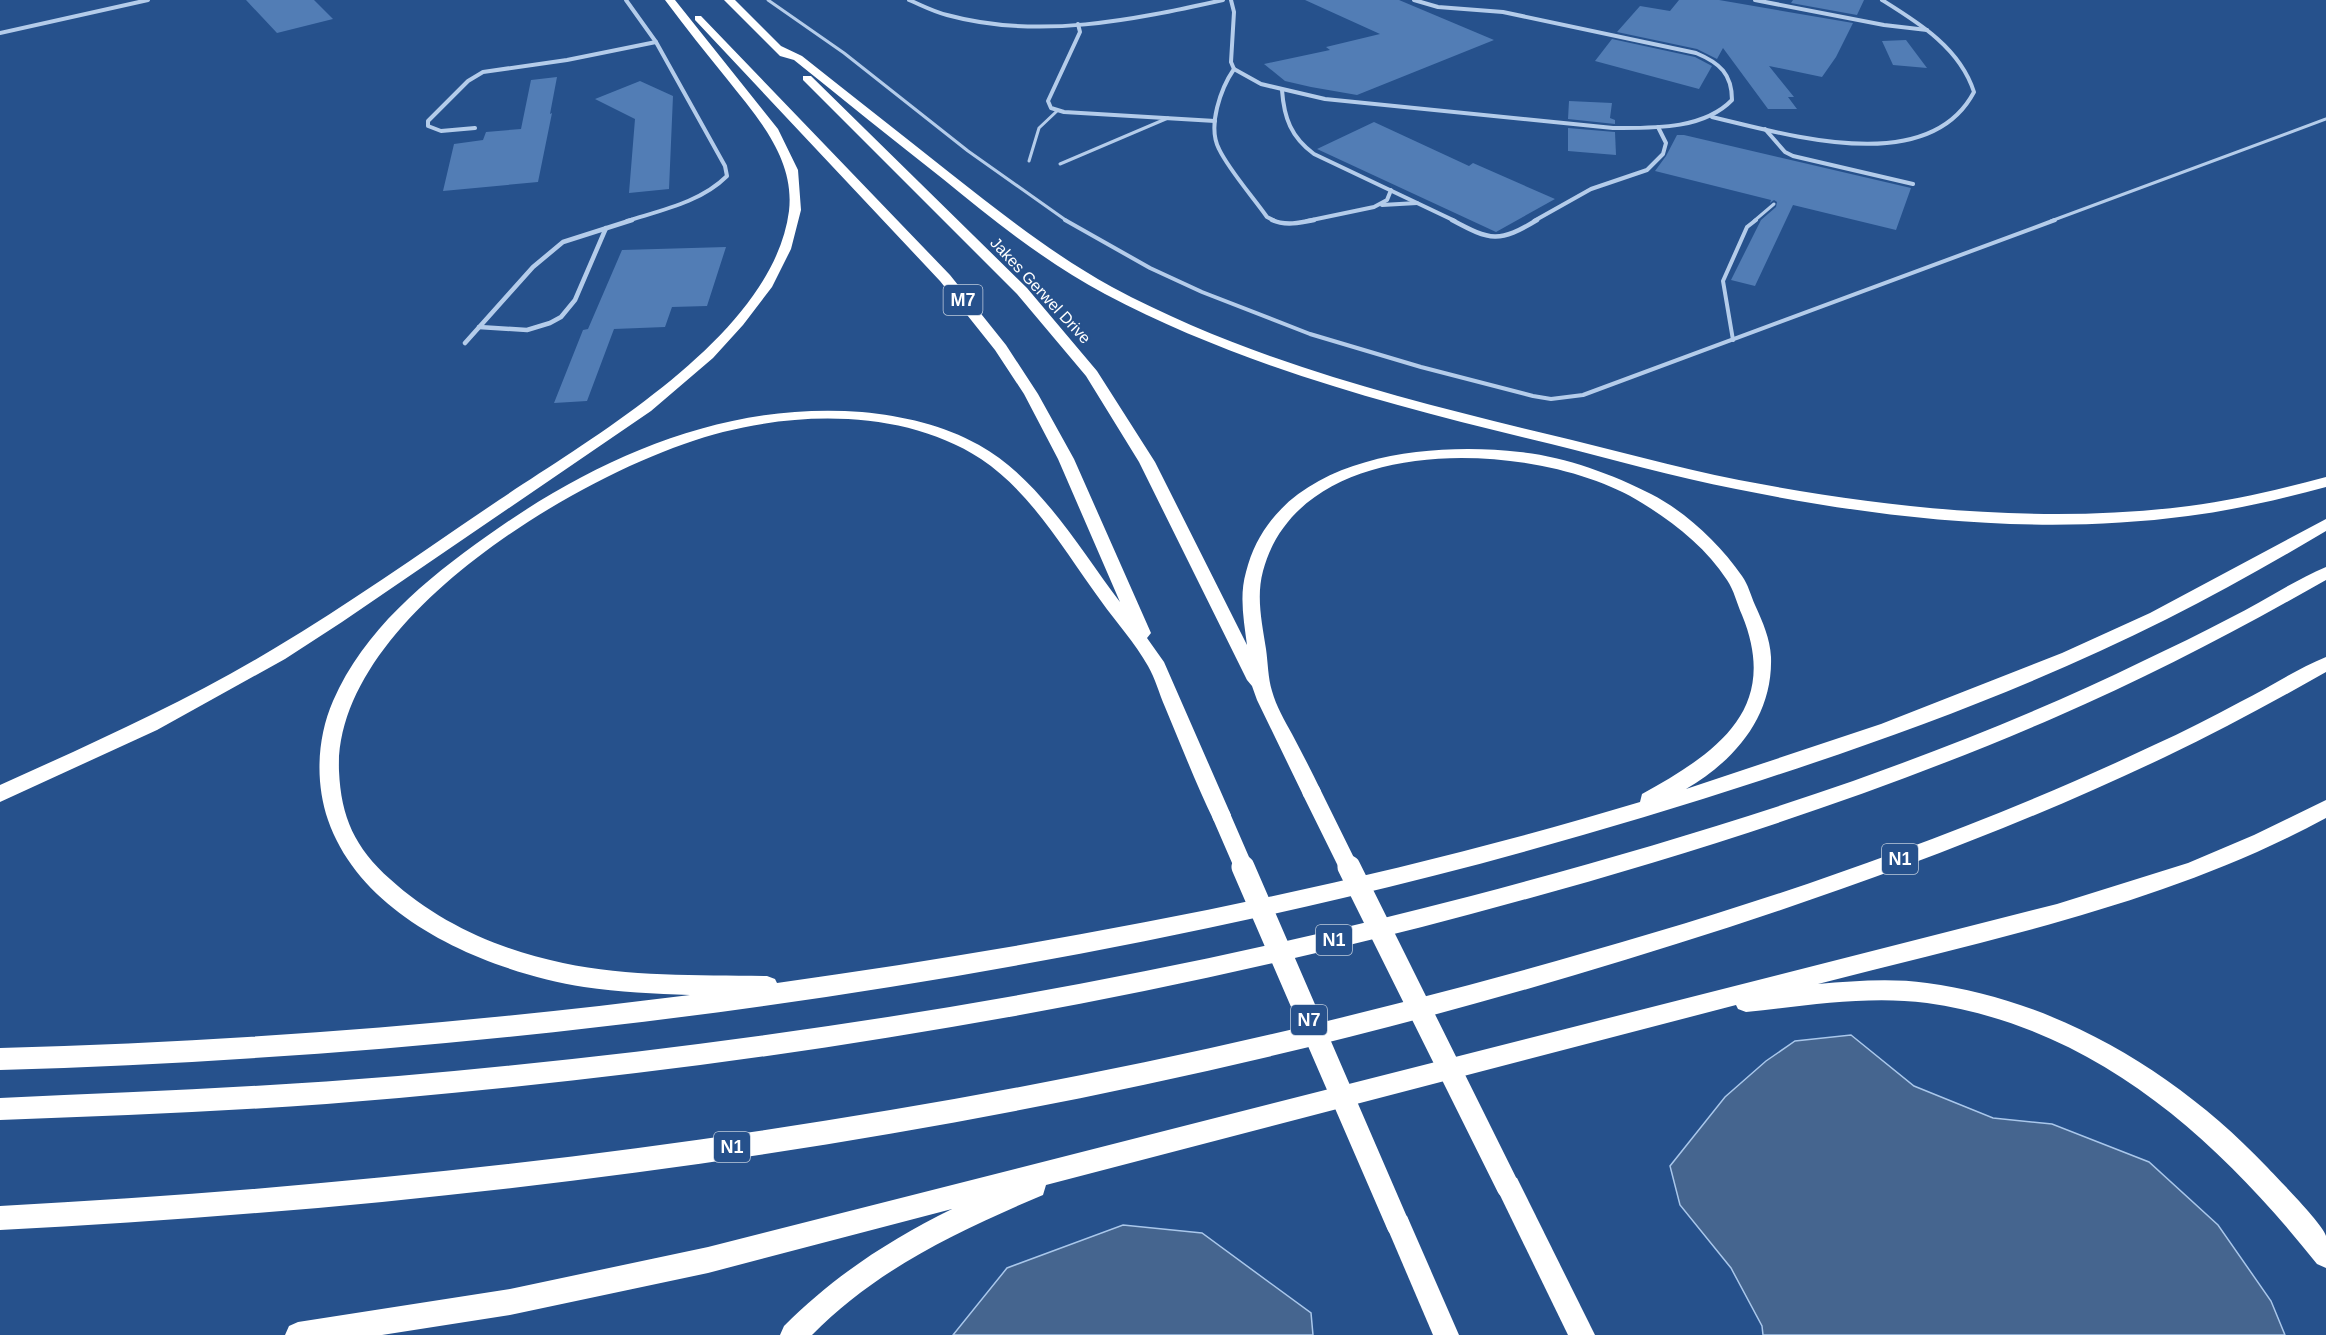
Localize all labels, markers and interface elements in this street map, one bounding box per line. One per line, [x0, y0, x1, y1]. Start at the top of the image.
street label: Jakes Gerwel Drive [987, 234, 1094, 347]
road number: M7 [944, 285, 982, 315]
road number: N1 [1882, 844, 1918, 874]
road number: N1 [1316, 925, 1352, 955]
road number: N7 [1291, 1005, 1327, 1035]
road number: N1 [714, 1132, 750, 1162]

